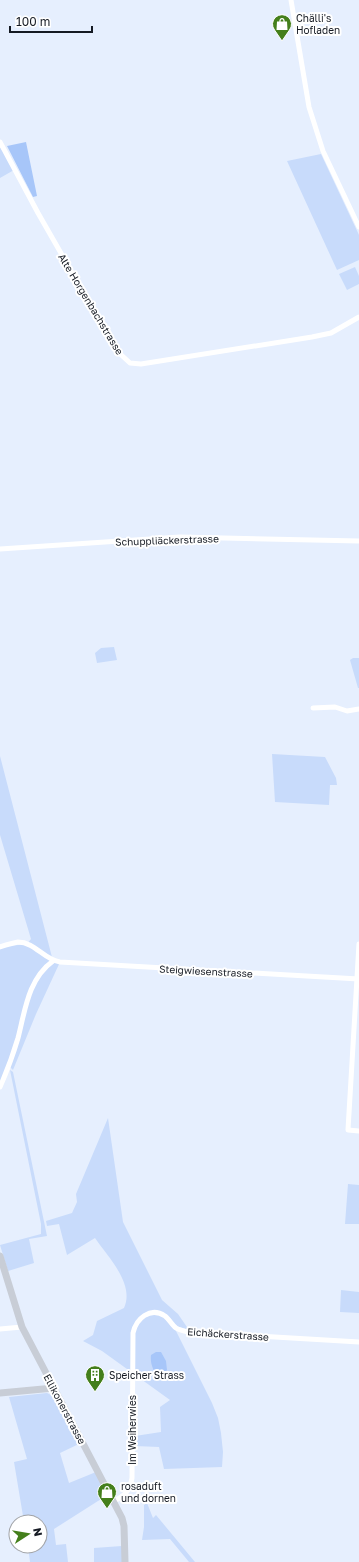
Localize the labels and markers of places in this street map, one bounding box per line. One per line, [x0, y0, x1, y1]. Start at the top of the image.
place label: Chälli's Hofladen [296, 12, 340, 36]
shop icon: Chälli's Hofladen [271, 13, 293, 41]
building icon: Speicher Strass [84, 1364, 106, 1392]
place label: Speicher Strass [109, 1369, 184, 1381]
place label: rosaduft und dornen [121, 1480, 176, 1504]
shop icon: rosaduft und dornen [96, 1481, 118, 1509]

